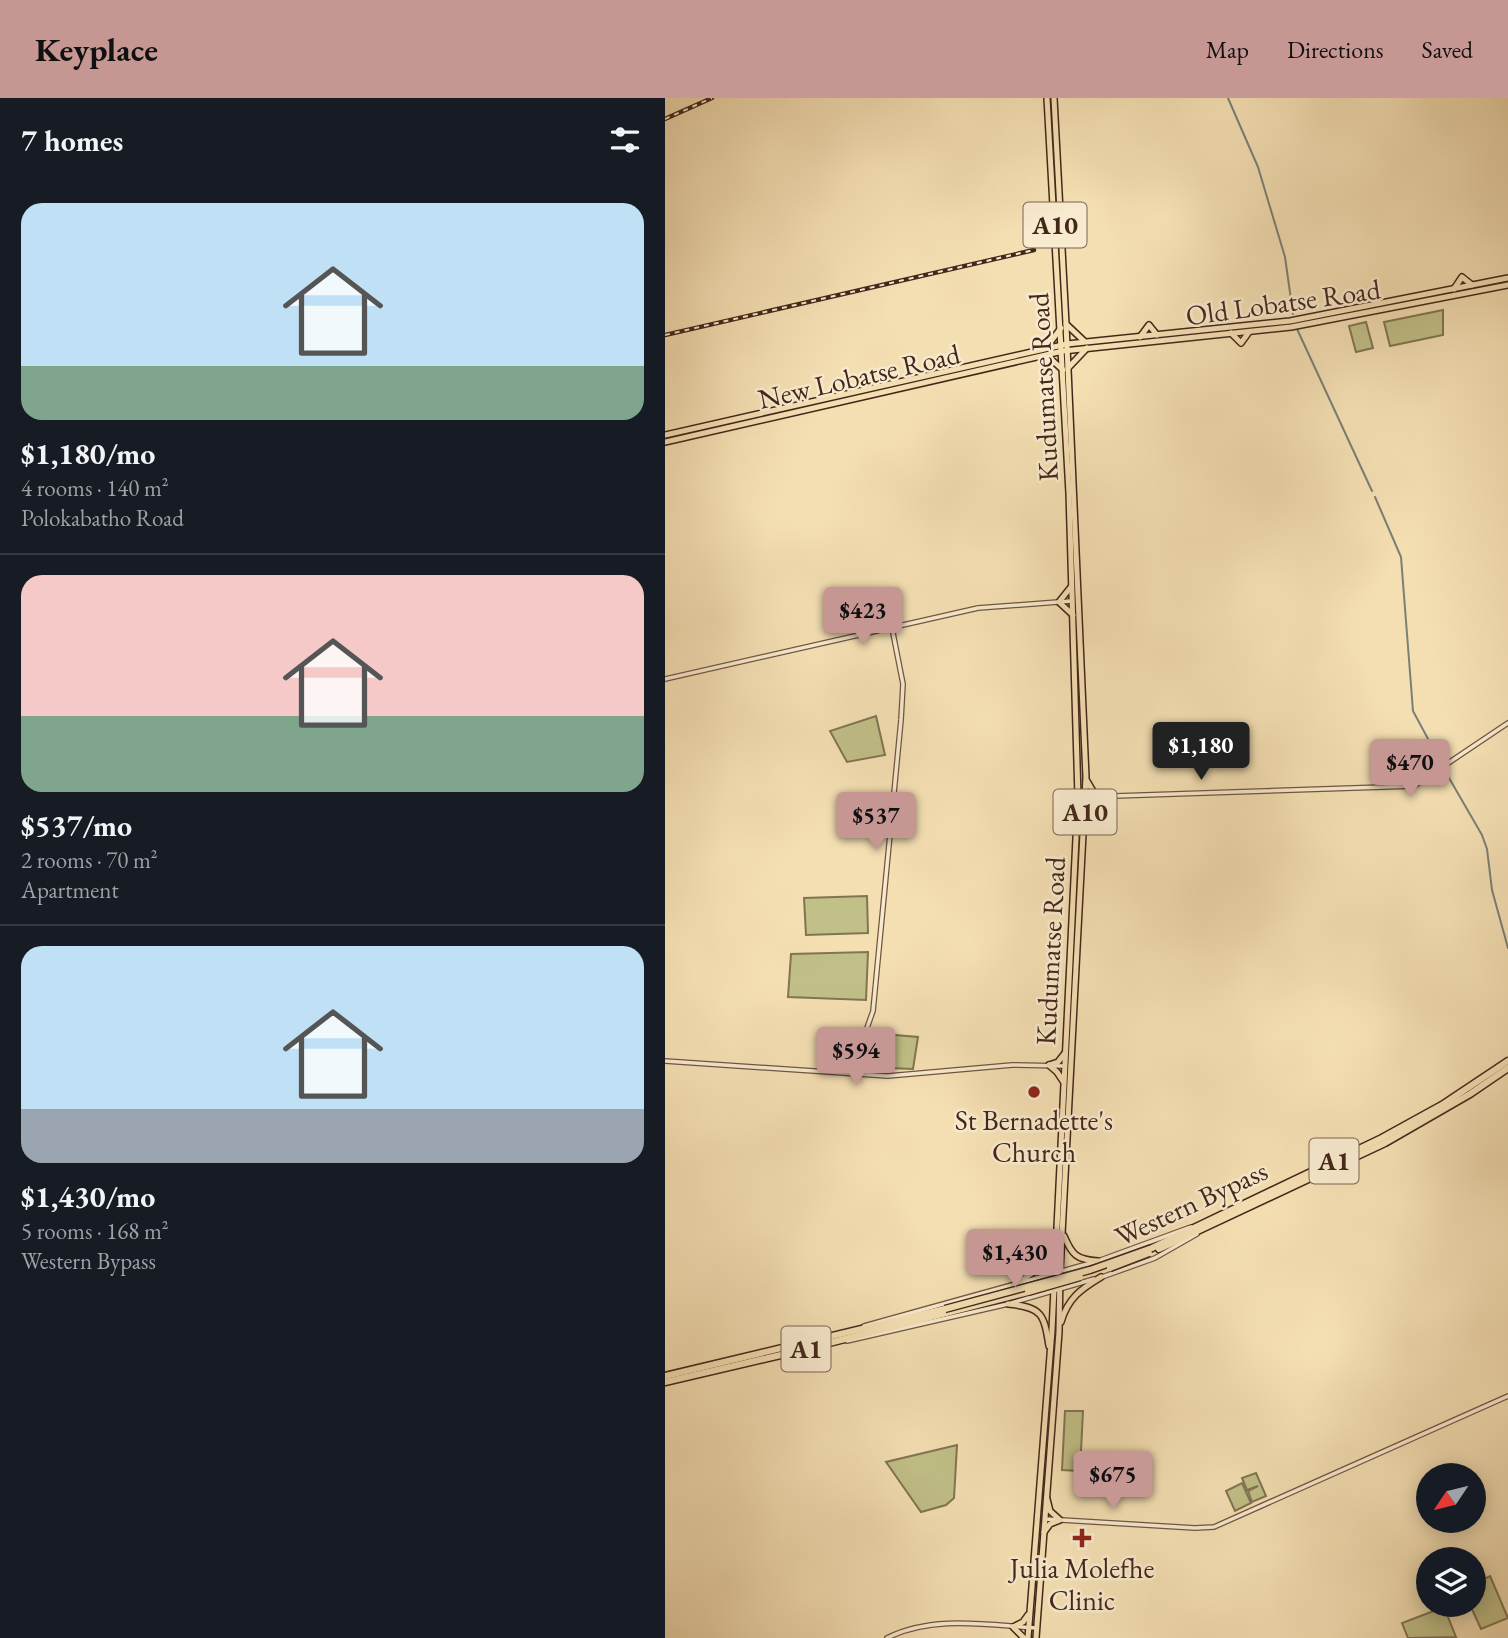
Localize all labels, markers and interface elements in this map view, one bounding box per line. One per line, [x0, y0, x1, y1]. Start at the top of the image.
text: Keyplace [35, 28, 158, 71]
text: Map [1206, 34, 1249, 65]
text: Directions [1287, 34, 1384, 65]
text: Saved [1422, 34, 1473, 65]
text: 7 homes [21, 121, 123, 160]
icon: filters [606, 121, 644, 159]
road number: A10 [1023, 202, 1087, 248]
icon: home [270, 248, 396, 374]
street label: Old Lobatse Road [1183, 270, 1383, 333]
street label: Kudumatse Road [1020, 291, 1066, 482]
street label: New Lobatse Road [755, 335, 964, 417]
text: $1,180/mo [21, 434, 155, 473]
text: 4 rooms · 140 m² [21, 473, 169, 503]
text: Polokabatho Road [21, 503, 184, 533]
pin: $423 [822, 588, 904, 647]
text: $423 [839, 595, 887, 625]
icon: home [270, 620, 396, 746]
pin: $1,180 [1144, 722, 1258, 782]
text: $1,180 [1169, 730, 1233, 760]
pin: $470 [1369, 740, 1451, 799]
text: $470 [1386, 747, 1434, 777]
road number: A10 [1053, 790, 1117, 834]
pin: $537 [835, 792, 917, 852]
text: $537 [852, 800, 900, 830]
text: $537/mo [21, 806, 132, 845]
text: 2 rooms · 70 m² [21, 845, 158, 875]
street label: Kudumatse Road [1027, 855, 1073, 1046]
text: Apartment [21, 875, 119, 905]
icon: home [270, 991, 396, 1117]
pin: $594 [815, 1028, 897, 1087]
text: $594 [832, 1035, 880, 1065]
marker: St Bernadette's Church [1026, 1084, 1042, 1100]
place label: St Bernadette's Church [955, 1102, 1113, 1170]
road number: A1 [1309, 1138, 1359, 1184]
street label: Western Bypass [1109, 1152, 1273, 1254]
text: $1,430/mo [21, 1177, 155, 1216]
text: 5 rooms · 168 m² [21, 1216, 169, 1246]
pin: $1,430 [958, 1230, 1072, 1289]
text: $1,430 [983, 1237, 1047, 1267]
text: Western Bypass [21, 1246, 156, 1276]
road number: A1 [781, 1326, 831, 1372]
pin: $675 [1072, 1452, 1154, 1511]
text: $675 [1089, 1459, 1137, 1489]
north arrow [1416, 1463, 1486, 1533]
map controls [1416, 1463, 1486, 1617]
marker: Julia Molefhe Clinic [1072, 1528, 1092, 1548]
button: layers [1416, 1547, 1486, 1617]
place label: Julia Molefhe Clinic [1008, 1550, 1154, 1618]

